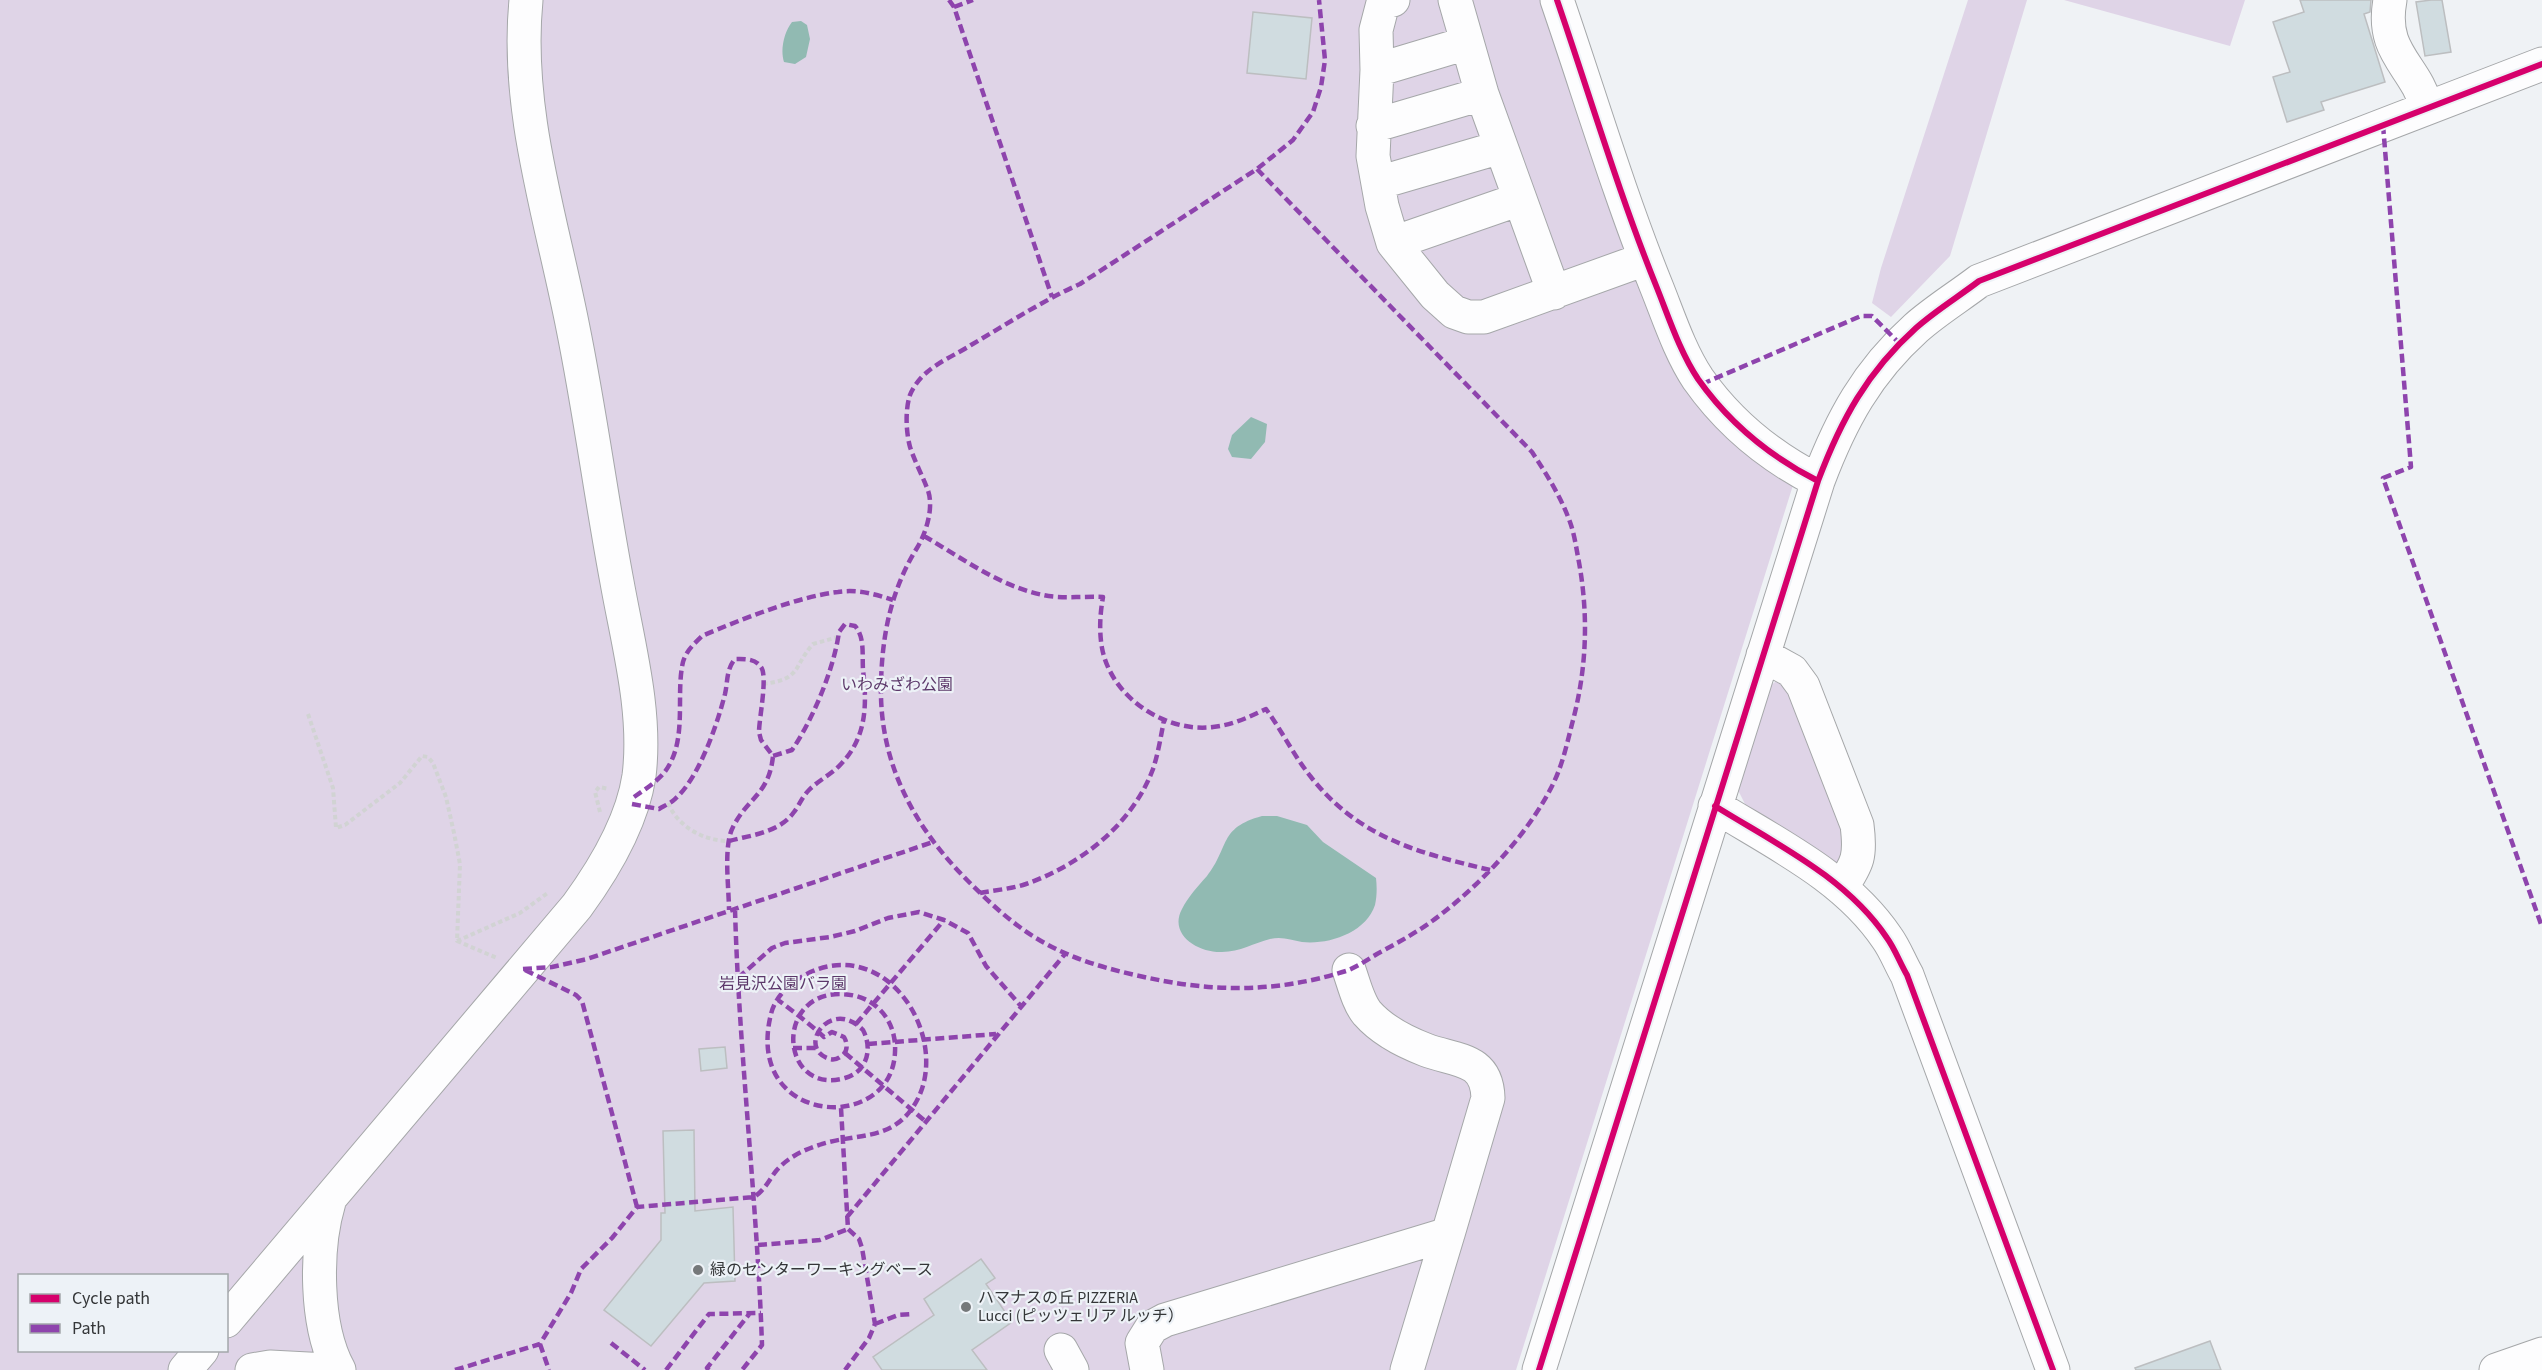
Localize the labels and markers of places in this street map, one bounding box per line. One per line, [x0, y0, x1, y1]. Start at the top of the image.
place label: 緑のセンターワーキングベース [710, 1259, 933, 1281]
marker: 緑のセンターワーキングベース [691, 1263, 705, 1277]
place label: ハマナスの丘 PIZZERIA Lucci (ピッツェリア ルッチ） [978, 1287, 1184, 1327]
marker: ハマナスの丘 PIZZERIA Lucci (ピッツェリア ルッチ） [959, 1300, 973, 1314]

